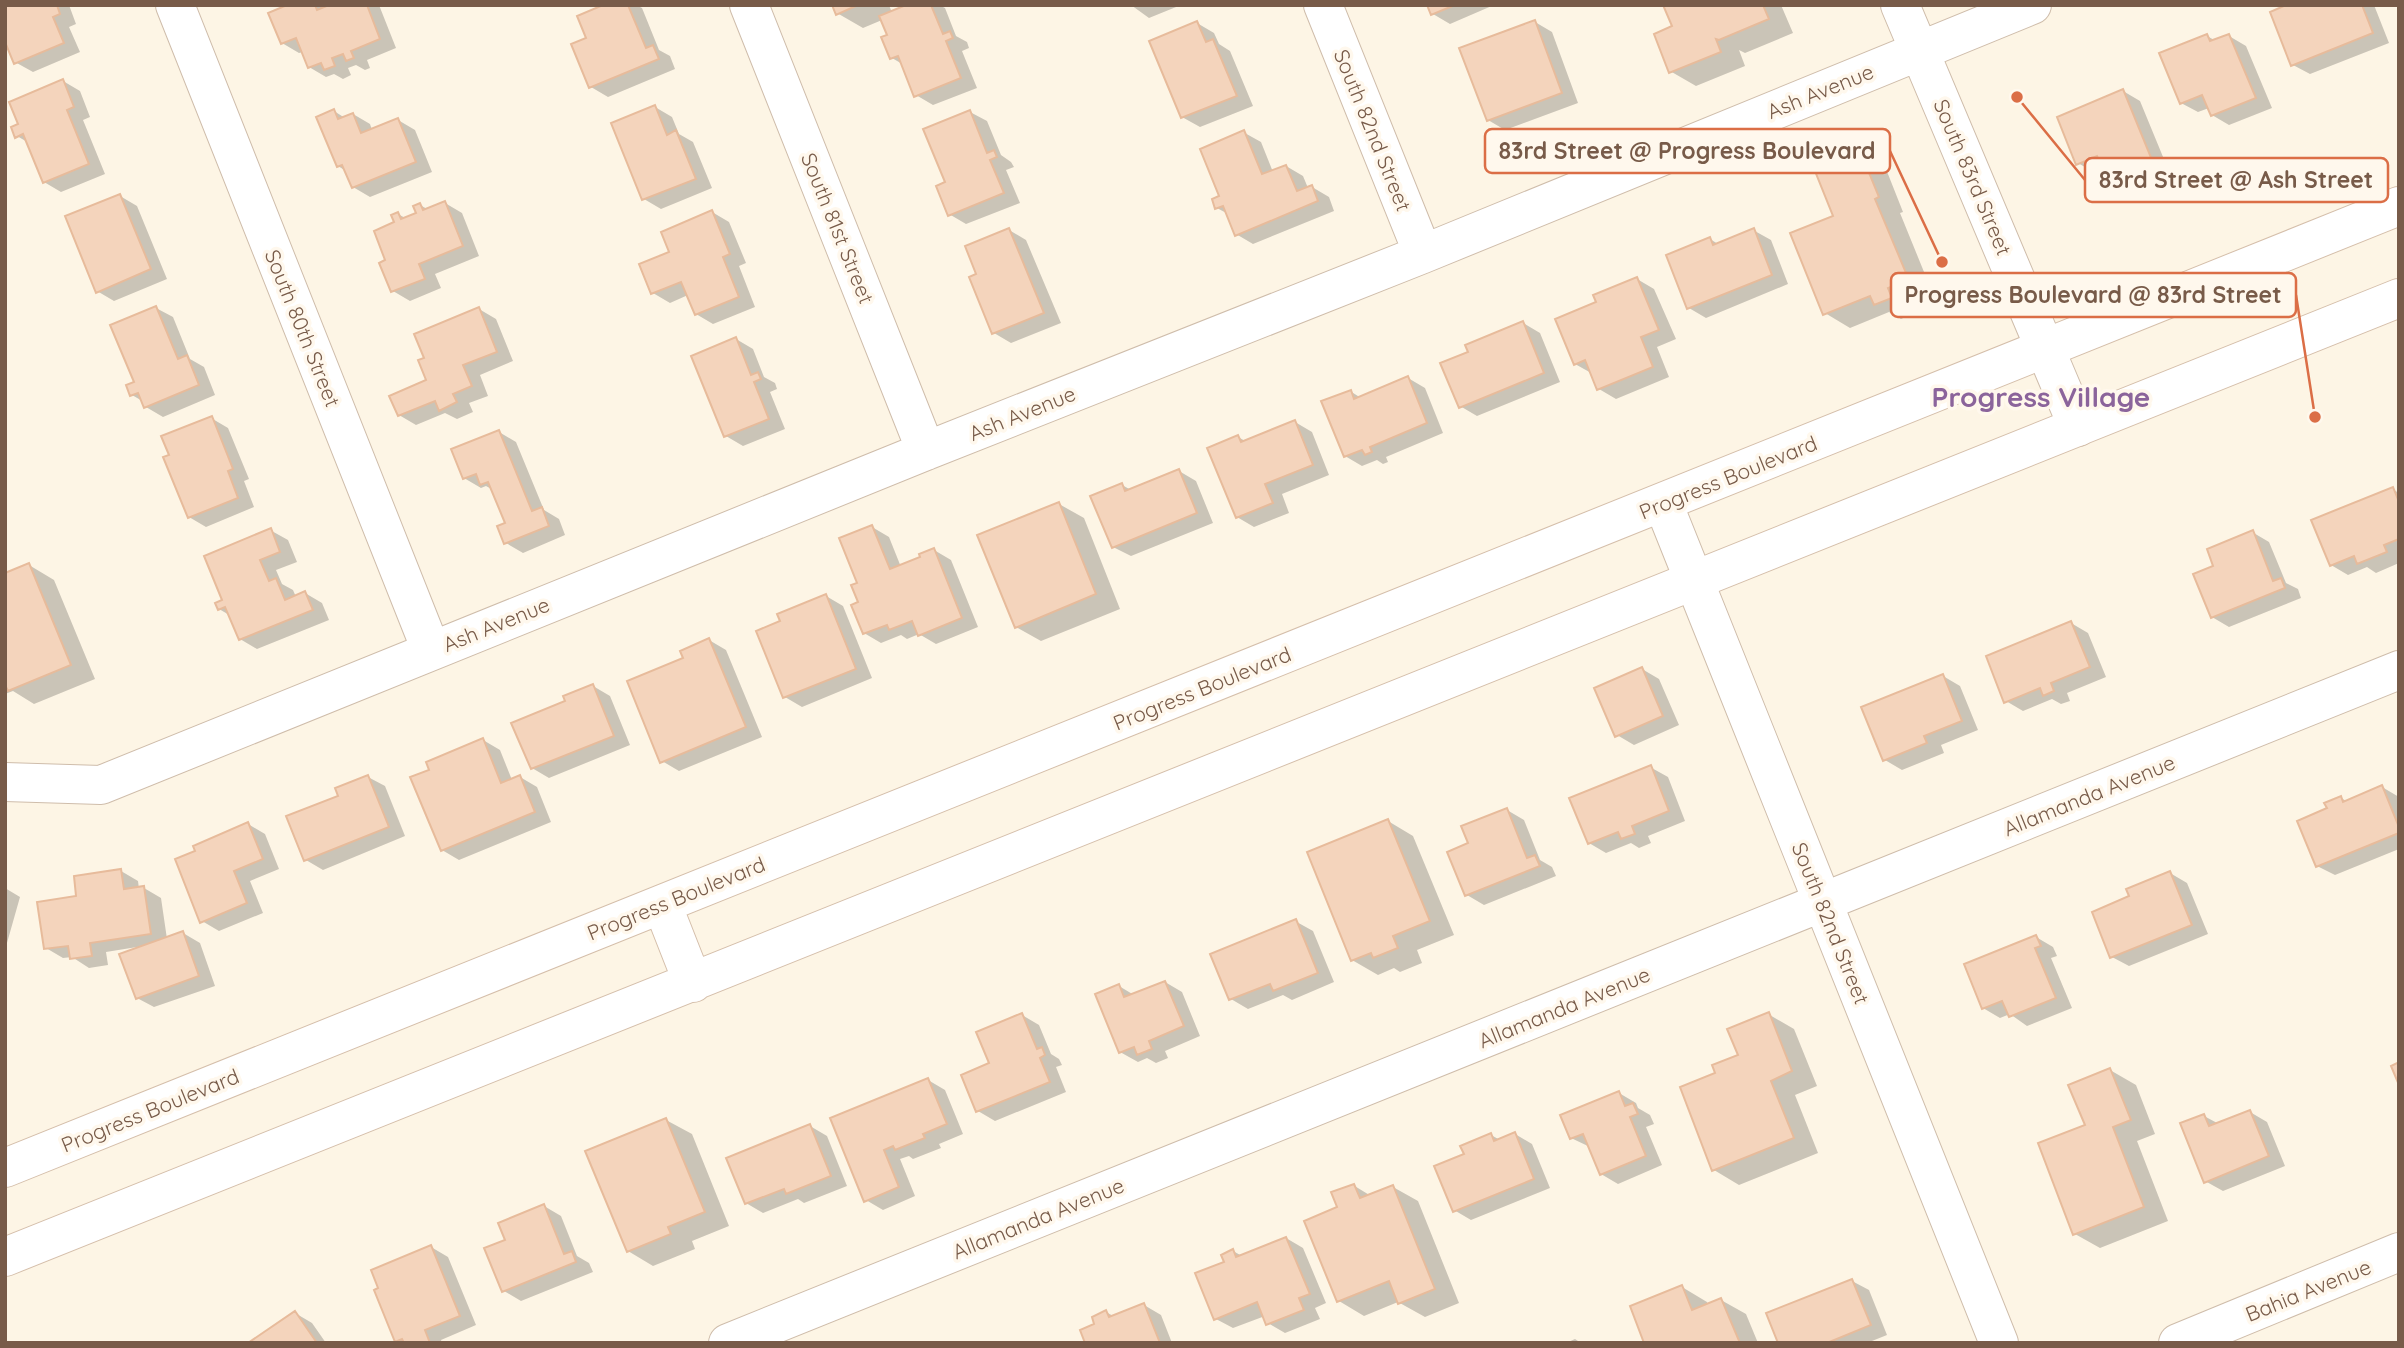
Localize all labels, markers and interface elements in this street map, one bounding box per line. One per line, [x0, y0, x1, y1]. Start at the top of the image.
street label: South 82nd Street [1329, 45, 1417, 215]
street label: Ash Avenue [1763, 58, 1877, 124]
street label: South 83rd Street [1928, 95, 2018, 259]
callout: 83rd Street @ Progress Boulevard [1485, 129, 1890, 173]
text: 83rd Street @ Progress Boulevard [1498, 136, 1876, 165]
street label: South 81st Street [796, 149, 880, 307]
callout: 83rd Street @ Ash Street [2085, 158, 2388, 202]
text: 83rd Street @ Ash Street [2099, 165, 2373, 194]
street label: South 80th Street [260, 246, 346, 410]
callout: Progress Boulevard @ 83rd Street [1891, 273, 2296, 317]
text: Progress Boulevard @ 83rd Street [1904, 280, 2282, 309]
district label: Progress Village [1932, 379, 2150, 414]
street label: Ash Avenue [965, 380, 1079, 446]
street label: Progress Boulevard [1635, 429, 1821, 525]
street label: Ash Avenue [439, 591, 553, 657]
street label: Progress Boulevard [1109, 640, 1295, 736]
street label: Allamanda Avenue [1999, 749, 2179, 841]
street label: South 82nd Street [1787, 838, 1875, 1008]
street label: Progress Boulevard [583, 850, 769, 946]
street label: Allamanda Avenue [1474, 961, 1654, 1053]
street label: Progress Boulevard [57, 1062, 243, 1158]
street label: Allamanda Avenue [948, 1172, 1128, 1264]
street label: Bahia Avenue [2241, 1253, 2375, 1327]

